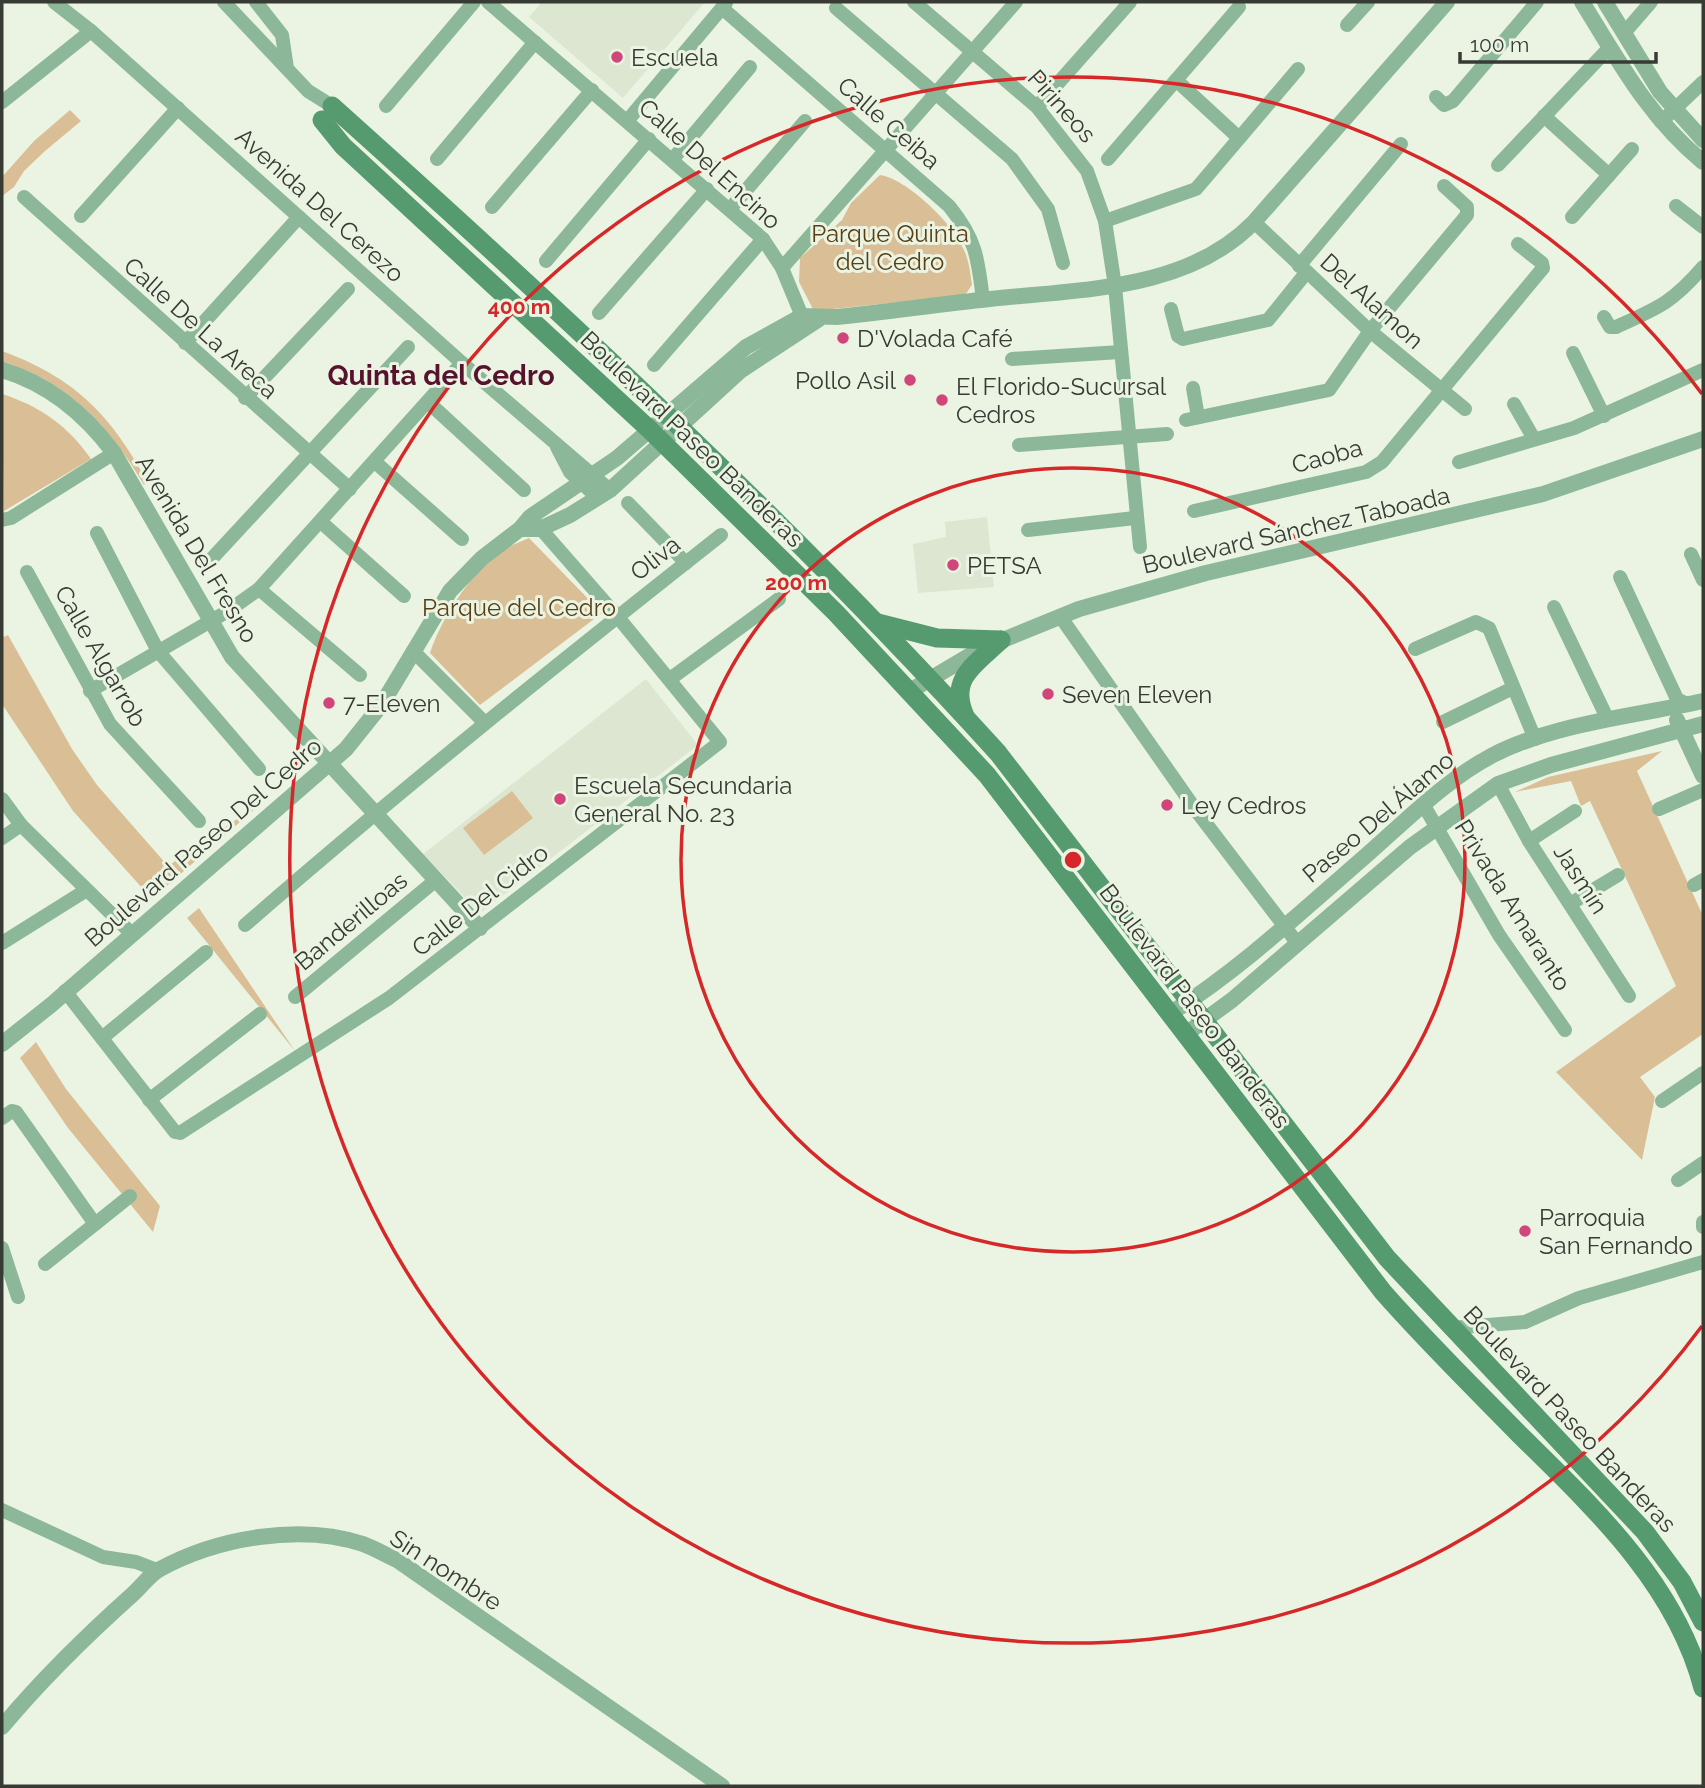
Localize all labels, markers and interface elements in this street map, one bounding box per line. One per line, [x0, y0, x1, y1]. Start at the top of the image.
scale bar [1460, 21, 1656, 65]
text: 100 m [1470, 32, 1529, 57]
place label: Escuela [631, 43, 718, 72]
marker: Escuela [609, 49, 625, 65]
street label: Pirineos [1022, 64, 1102, 148]
street label: Calle Ceiba [832, 71, 946, 175]
street label: Calle Del Encino [633, 93, 787, 235]
street label: Avenida Del Cerezo [230, 122, 410, 288]
park label: Parque Quinta del Cedro [811, 219, 969, 276]
street label: Del Alamon [1315, 247, 1429, 355]
street label: Calle De La Areca [118, 251, 284, 405]
text: 400 m [488, 294, 550, 319]
place label: D'Volada Café [857, 324, 1013, 353]
street label: Boulevard Paseo Banderas [575, 325, 809, 553]
marker: D'Volada Café [835, 330, 851, 346]
district label: Quinta del Cedro [327, 359, 555, 392]
place label: Pollo Asil [795, 366, 896, 395]
marker: Pollo Asil [902, 372, 918, 388]
place label: El Florido-Sucursal Cedros [956, 372, 1167, 429]
marker: El Florido-Sucursal Cedros [934, 392, 950, 408]
street label: Caoba [1289, 433, 1365, 479]
street label: Avenida Del Fresno [130, 450, 264, 648]
street label: Boulevard Sánchez Taboada [1139, 480, 1453, 580]
street label: Oliva [624, 530, 686, 586]
place label: PETSA [967, 551, 1042, 580]
marker: PETSA [945, 557, 961, 573]
text: 200 m [765, 570, 827, 595]
street label: Calle Algarrob [49, 580, 153, 732]
park label: Parque del Cedro [422, 593, 616, 622]
place label: Seven Eleven [1062, 680, 1212, 709]
marker: Seven Eleven [1040, 686, 1056, 702]
place label: 7-Eleven [343, 689, 441, 718]
marker: 7-Eleven [321, 695, 337, 711]
street label: Boulevard Paseo Del Cedro [79, 731, 327, 953]
street label: Paseo Del Álamo [1296, 745, 1460, 889]
place label: Escuela Secundaria General No. 23 [574, 771, 792, 828]
marker: Escuela Secundaria General No. 23 [552, 791, 568, 807]
place label: Ley Cedros [1181, 791, 1306, 820]
marker: Ley Cedros [1159, 797, 1175, 813]
street label: Privada Amaranto [1449, 814, 1577, 996]
street label: Calle Del Cidro [406, 838, 554, 962]
street label: Jasmín [1548, 839, 1614, 919]
centre of rings [1061, 848, 1085, 872]
street label: Banderilloas [289, 866, 413, 976]
street label: Boulevard Paseo Banderas [1094, 878, 1296, 1134]
place label: Parroquia San Fernando [1539, 1203, 1693, 1260]
marker: Parroquia San Fernando [1517, 1223, 1533, 1239]
street label: Boulevard Paseo Banderas [1458, 1300, 1682, 1538]
street label: Sin nombre [385, 1523, 507, 1617]

